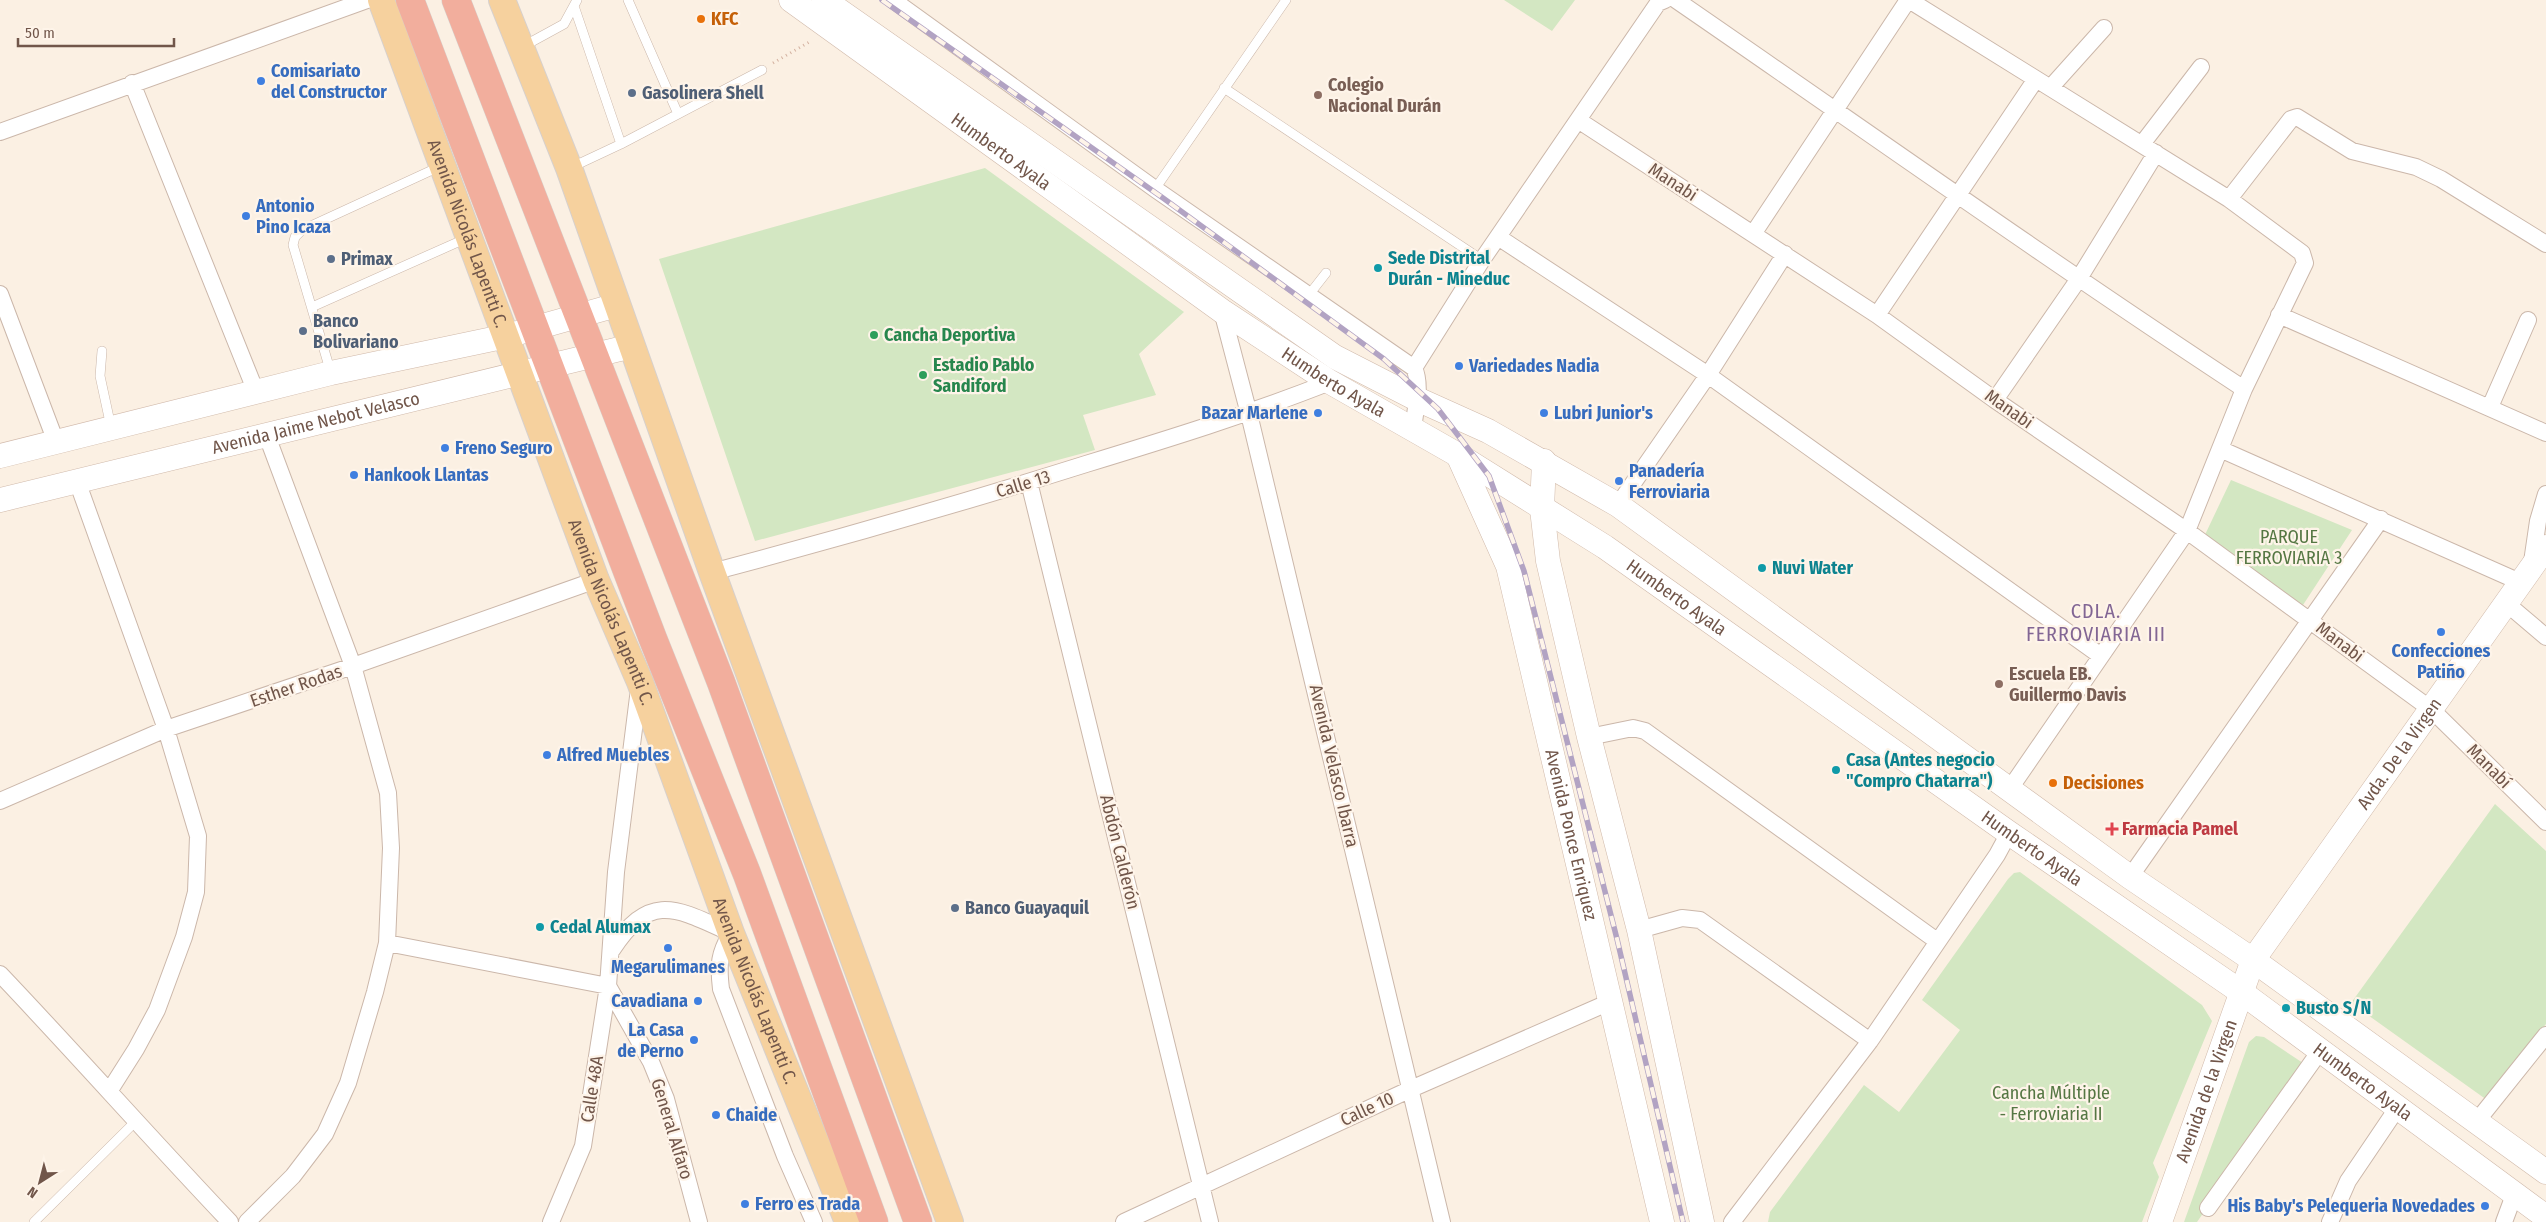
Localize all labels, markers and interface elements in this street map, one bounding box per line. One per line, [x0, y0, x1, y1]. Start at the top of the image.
place label: KFC [711, 8, 739, 30]
marker: KFC [695, 13, 707, 25]
scale bar [18, 15, 174, 47]
text: 50 m [25, 24, 55, 42]
place label: Comisariato del Constructor [271, 60, 387, 103]
place label: Colegio Nacional Durán [1328, 74, 1441, 117]
marker: Comisariato del Constructor [255, 75, 267, 87]
place label: Gasolinera Shell [642, 82, 764, 104]
marker: Gasolinera Shell [626, 87, 638, 99]
marker: Colegio Nacional Durán [1312, 89, 1324, 101]
street label: Humberto Ayala [947, 108, 1055, 195]
street label: Avenida Nicolás Lapentti C. [423, 136, 512, 331]
street label: Manabi [1644, 158, 1702, 206]
place label: Antonio Pino Icaza [255, 195, 331, 238]
marker: Antonio Pino Icaza [240, 210, 252, 222]
place label: Sede Distrital Durán - Mineduc [1388, 247, 1510, 290]
place label: Primax [341, 248, 393, 270]
marker: Primax [325, 253, 337, 265]
marker: Sede Distrital Durán - Mineduc [1372, 262, 1384, 274]
place label: Banco Bolivariano [313, 310, 399, 353]
place label: Cancha Deportiva [884, 324, 1016, 346]
marker: Banco Bolivariano [297, 325, 309, 337]
marker: Cancha Deportiva [868, 329, 880, 341]
street label: Humberto Ayala [1278, 342, 1390, 422]
place label: Estadio Pablo Sandiford [933, 354, 1035, 397]
place label: Variedades Nadia [1468, 355, 1600, 377]
marker: Variedades Nadia [1453, 360, 1465, 372]
marker: Estadio Pablo Sandiford [917, 369, 929, 381]
street label: Manabi [1981, 384, 2037, 434]
street label: Avenida Jaime Nebot Velasco [210, 387, 422, 459]
place label: Bazar Marlene [1201, 402, 1308, 424]
place label: Lubri Junior's [1554, 402, 1653, 424]
marker: Bazar Marlene [1312, 407, 1324, 419]
marker: Lubri Junior's [1538, 407, 1550, 419]
place label: Freno Seguro [455, 437, 553, 459]
marker: Freno Seguro [439, 442, 451, 454]
place label: Panadería Ferroviaria [1629, 460, 1710, 503]
place label: Hankook Llantas [364, 464, 489, 486]
street label: Calle 13 [993, 465, 1053, 503]
marker: Hankook Llantas [348, 469, 360, 481]
marker: Panadería Ferroviaria [1613, 475, 1625, 487]
street label: Avenida Nicolás Lapentti C. [563, 516, 659, 708]
park label: PARQUE FERROVIARIA 3 [2236, 526, 2342, 569]
street label: Humberto Ayala [1622, 555, 1731, 641]
place label: Nuvi Water [1772, 557, 1853, 579]
marker: Nuvi Water [1756, 562, 1768, 574]
district label: CDLA. FERROVIARIA III [2026, 599, 2166, 646]
street label: Manabi [2312, 617, 2368, 667]
marker: Confecciones Patiño [2435, 626, 2447, 638]
place label: Confecciones Patiño [2391, 640, 2491, 683]
street label: Esther Rodas [247, 660, 345, 712]
place label: Escuela EB. Guillermo Davis [2009, 663, 2126, 706]
marker: Escuela EB. Guillermo Davis [1993, 678, 2005, 690]
street label: Avenida Velasco Ibarra [1305, 682, 1363, 850]
street label: Avda. De la Virgen [2352, 694, 2446, 814]
street label: Manabí [2462, 739, 2516, 793]
place label: Alfred Muebles [556, 744, 670, 766]
street label: Avenida Ponce Enriquez [1540, 747, 1602, 923]
marker: Alfred Muebles [541, 749, 553, 761]
place label: Casa (Antes negocio "Compro Chatarra") [1846, 749, 1995, 792]
marker: Casa (Antes negocio "Compro Chatarra") [1830, 764, 1842, 776]
place label: Decisiones [2063, 772, 2144, 794]
marker: Decisiones [2047, 777, 2059, 789]
street label: Abdón Calderón [1095, 792, 1145, 912]
street label: Humberto Ayala [1977, 806, 2087, 891]
place label: Farmacia Pamel [2122, 818, 2238, 840]
marker: Farmacia Pamel [2106, 823, 2118, 835]
street label: Avenida Nicolás Lapentti C. [708, 894, 802, 1087]
place label: Banco Guayaquil [965, 897, 1089, 919]
marker: Banco Guayaquil [949, 902, 961, 914]
place label: Cedal Alumax [550, 916, 651, 938]
marker: Cedal Alumax [534, 921, 546, 933]
marker: Megarulimanes [662, 942, 674, 954]
place label: Megarulimanes [611, 956, 725, 978]
place label: Cavadiana [611, 990, 688, 1012]
marker: Cavadiana [692, 995, 704, 1007]
place label: Busto S/N [2296, 997, 2371, 1019]
marker: Busto S/N [2280, 1002, 2292, 1014]
street label: Avenida de la Virgen [2171, 1017, 2242, 1165]
place label: La Casa de Perno [617, 1019, 684, 1062]
marker: La Casa de Perno [688, 1034, 700, 1046]
street label: Humberto Ayala [2309, 1038, 2417, 1126]
street label: Calle 48A [576, 1054, 608, 1124]
street label: General Alfaro [646, 1076, 698, 1182]
park label: Cancha Múltiple - Ferroviaria II [1992, 1082, 2110, 1125]
street label: Calle 10 [1337, 1087, 1397, 1131]
place label: Chaide [726, 1104, 777, 1126]
marker: Chaide [710, 1109, 722, 1121]
north arrow [15, 1157, 65, 1207]
text: N [24, 1183, 41, 1201]
place label: Ferro es Trada [755, 1193, 860, 1215]
place label: His Baby's Pelequeria Novedades [2227, 1195, 2475, 1217]
marker: Ferro es Trada [739, 1198, 751, 1210]
marker: His Baby's Pelequeria Novedades [2479, 1200, 2491, 1212]

